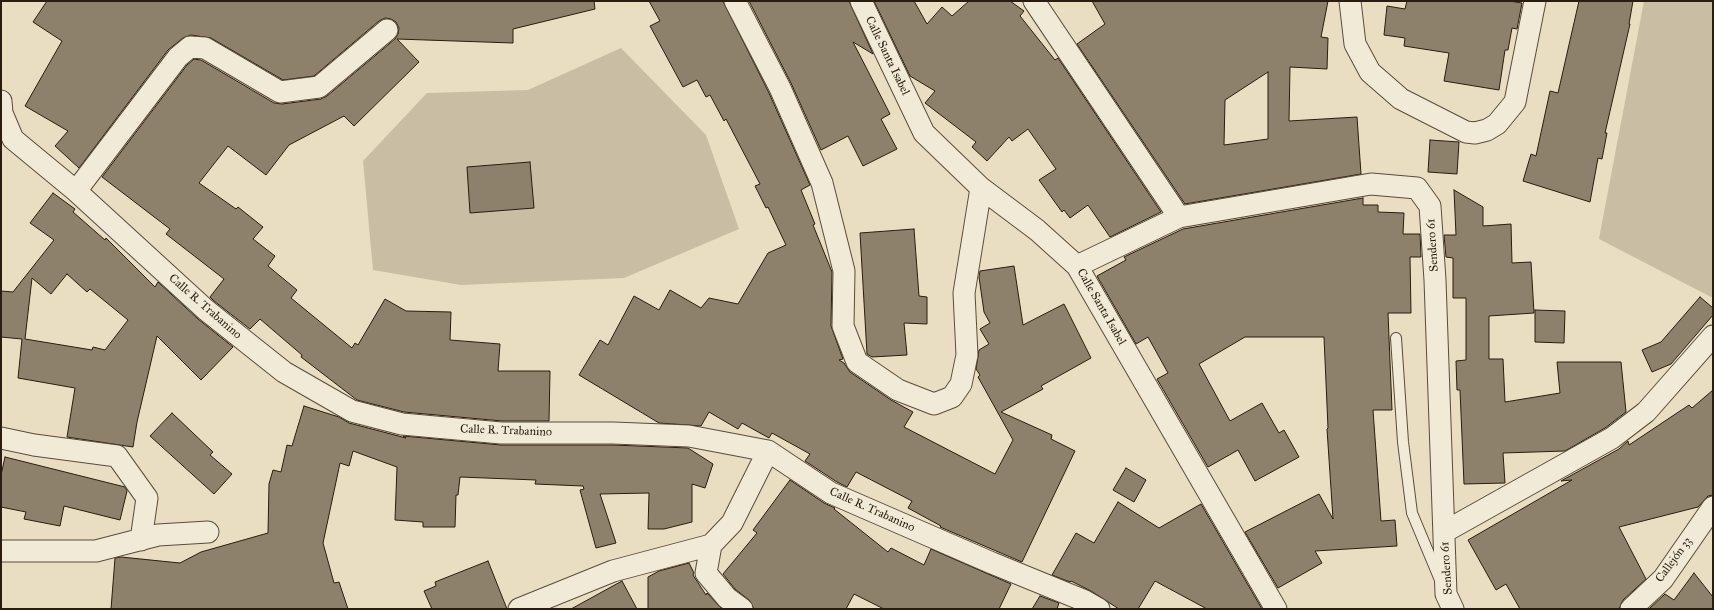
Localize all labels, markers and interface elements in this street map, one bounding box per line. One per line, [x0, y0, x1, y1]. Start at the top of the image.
street label: Calle Santa Isabel [862, 14, 912, 98]
street label: Sendero 61 [1424, 218, 1442, 272]
street label: Calle Santa Isabel [1073, 266, 1129, 348]
street label: Calle R. Trabanino [166, 271, 244, 343]
street label: Calle R. Trabanino [460, 422, 552, 440]
street label: Calle R. Trabanino [827, 485, 917, 535]
street label: Callejón 33 [1653, 535, 1695, 585]
street label: Sendero 61 [1438, 541, 1456, 595]

